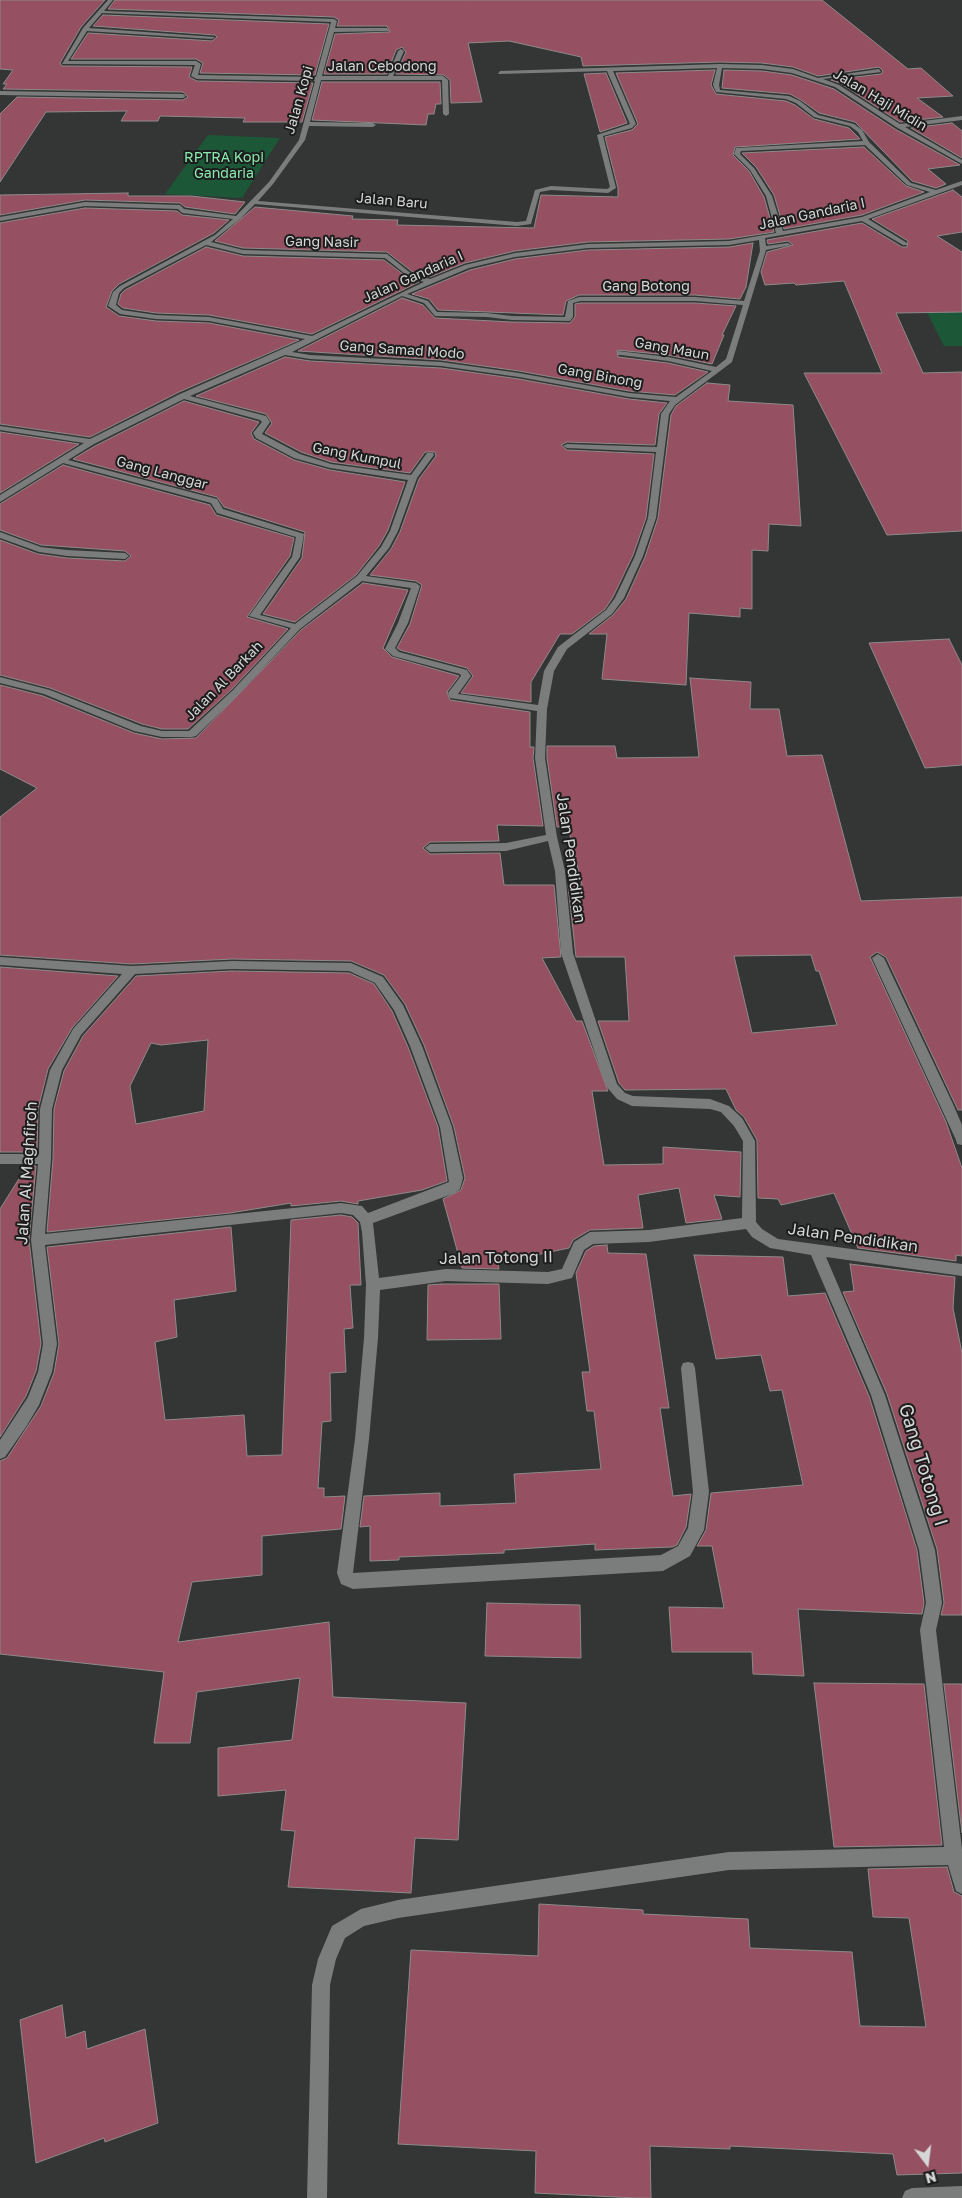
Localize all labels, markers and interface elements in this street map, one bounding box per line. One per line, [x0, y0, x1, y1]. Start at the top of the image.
street label: Jalan Cebodong [327, 59, 437, 75]
street label: Jalan Kopi [281, 64, 317, 136]
street label: Jalan Haji Midin [830, 65, 930, 135]
park label: RPTRA Kopi Gandaria [184, 150, 264, 182]
street label: Jalan Baru [356, 190, 428, 212]
street label: Jalan Gandaria I [757, 195, 867, 233]
street label: Gang Nasir [285, 233, 359, 251]
street label: Jalan Gandaria I [360, 247, 466, 307]
street label: Gang Botong [602, 279, 690, 295]
street label: Gang Maun [633, 334, 711, 364]
street label: Gang Samad Modo [339, 337, 465, 363]
street label: Gang Binong [556, 360, 644, 392]
street label: Gang Kumpul [311, 439, 403, 473]
street label: Gang Langgar [115, 453, 209, 493]
street label: Jalan Al Barkah [182, 638, 266, 724]
street label: Jalan Pendidikan [552, 792, 590, 924]
street label: Jalan Al Maghfiroh [12, 1101, 42, 1245]
street label: Jalan Pendidikan [787, 1219, 919, 1257]
street label: Jalan Totong II [439, 1247, 553, 1269]
street label: Gang Totong I [894, 1401, 952, 1529]
north arrow [902, 2138, 952, 2188]
text: N [924, 2168, 938, 2188]

